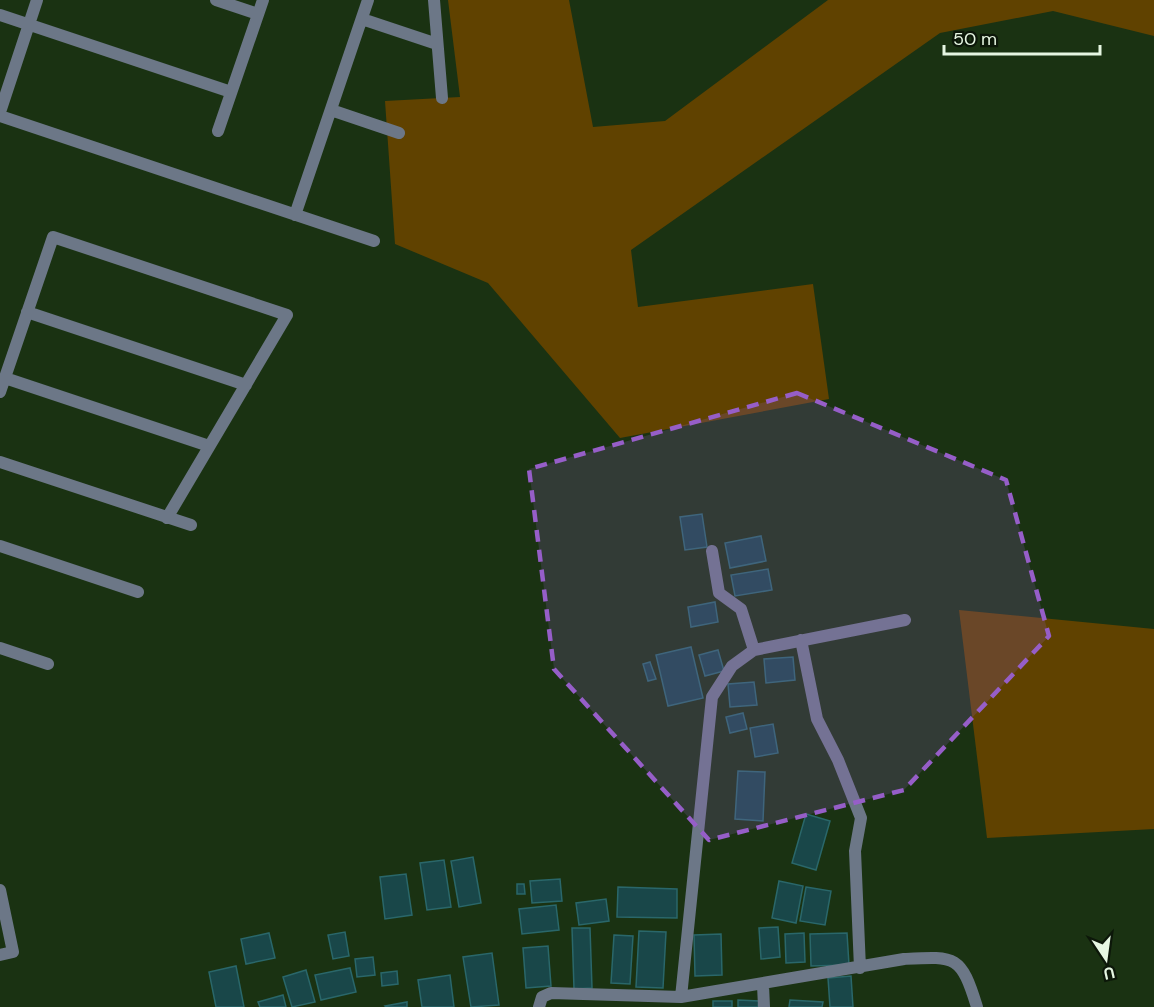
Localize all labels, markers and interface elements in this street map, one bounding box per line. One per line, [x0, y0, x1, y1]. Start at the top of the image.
scale bar [944, 18, 1100, 56]
text: 50 m [953, 27, 997, 51]
north arrow [1076, 929, 1136, 989]
text: U [1102, 962, 1117, 985]

